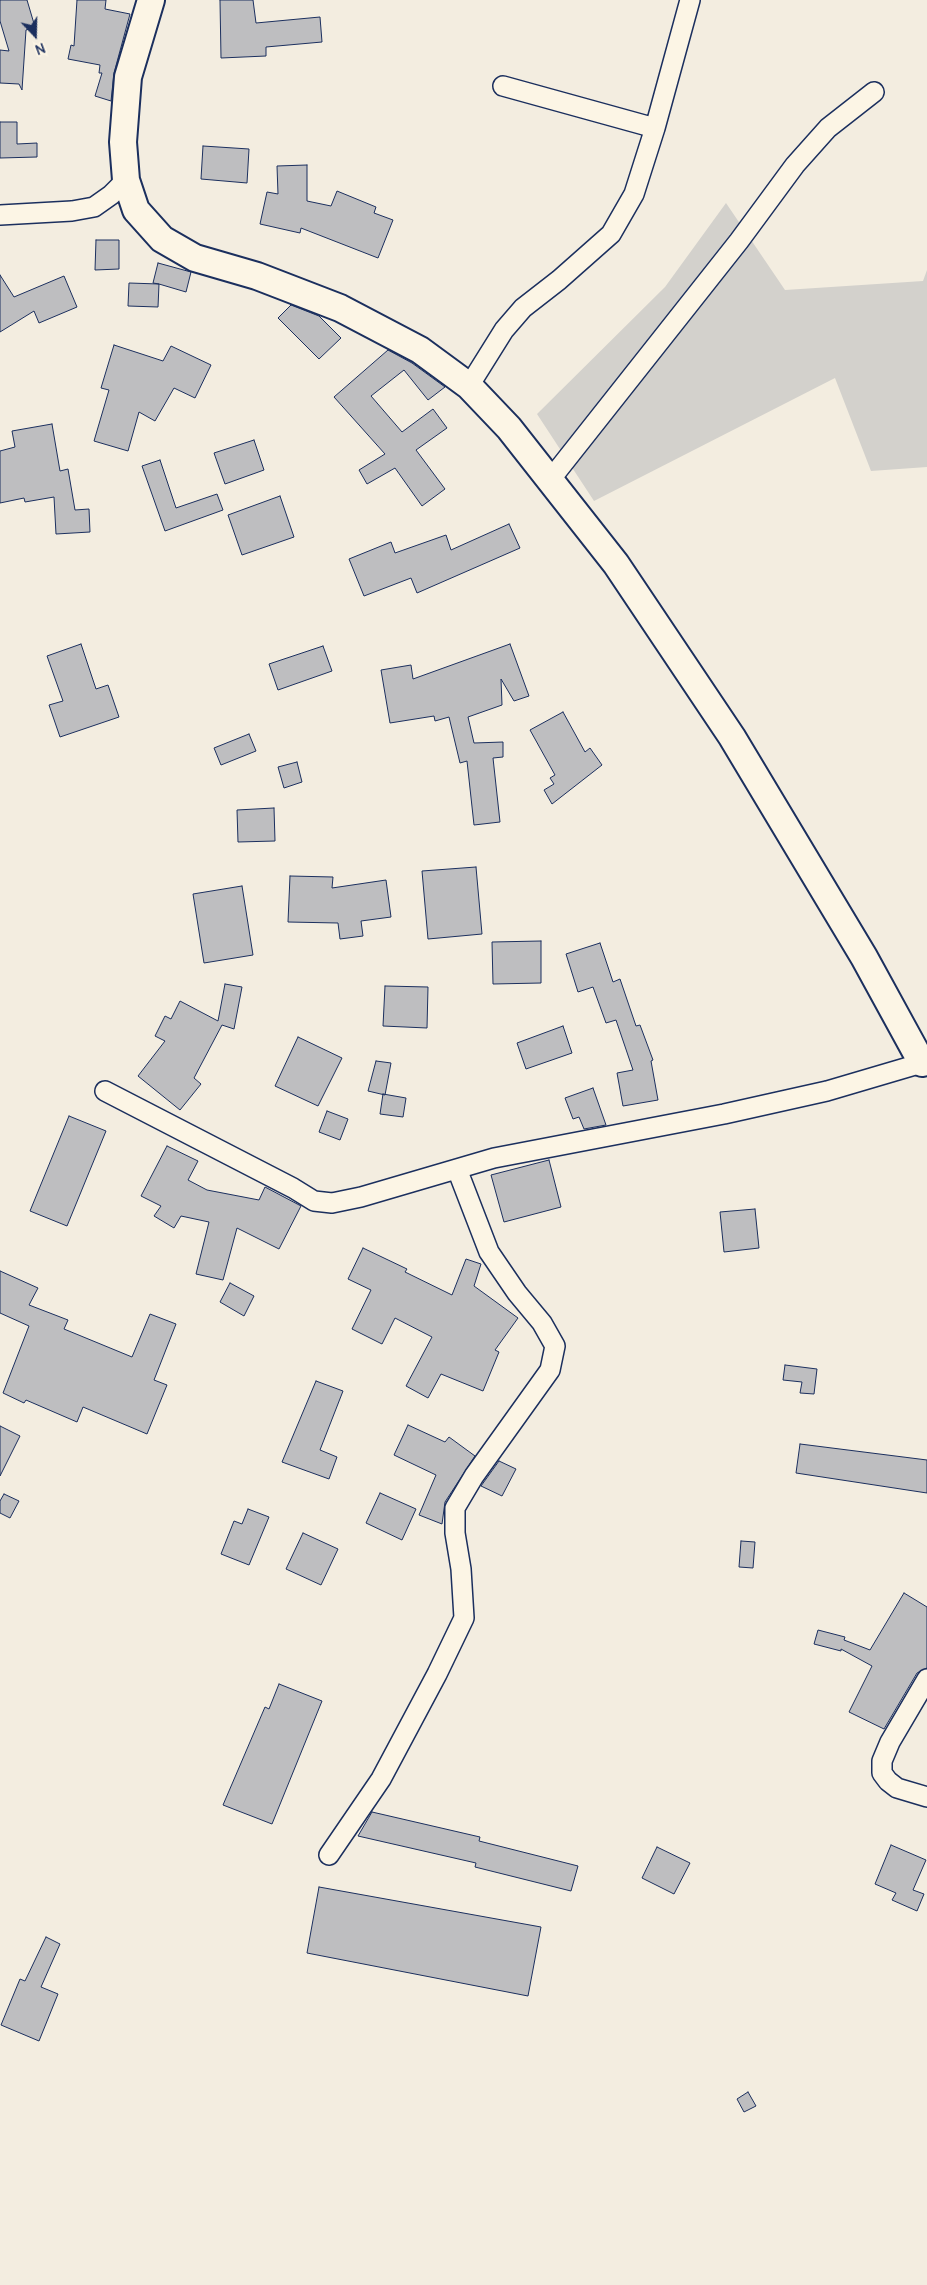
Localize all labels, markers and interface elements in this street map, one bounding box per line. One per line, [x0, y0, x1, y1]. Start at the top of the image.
north arrow [10, 10, 60, 60]
text: N [33, 39, 48, 59]

